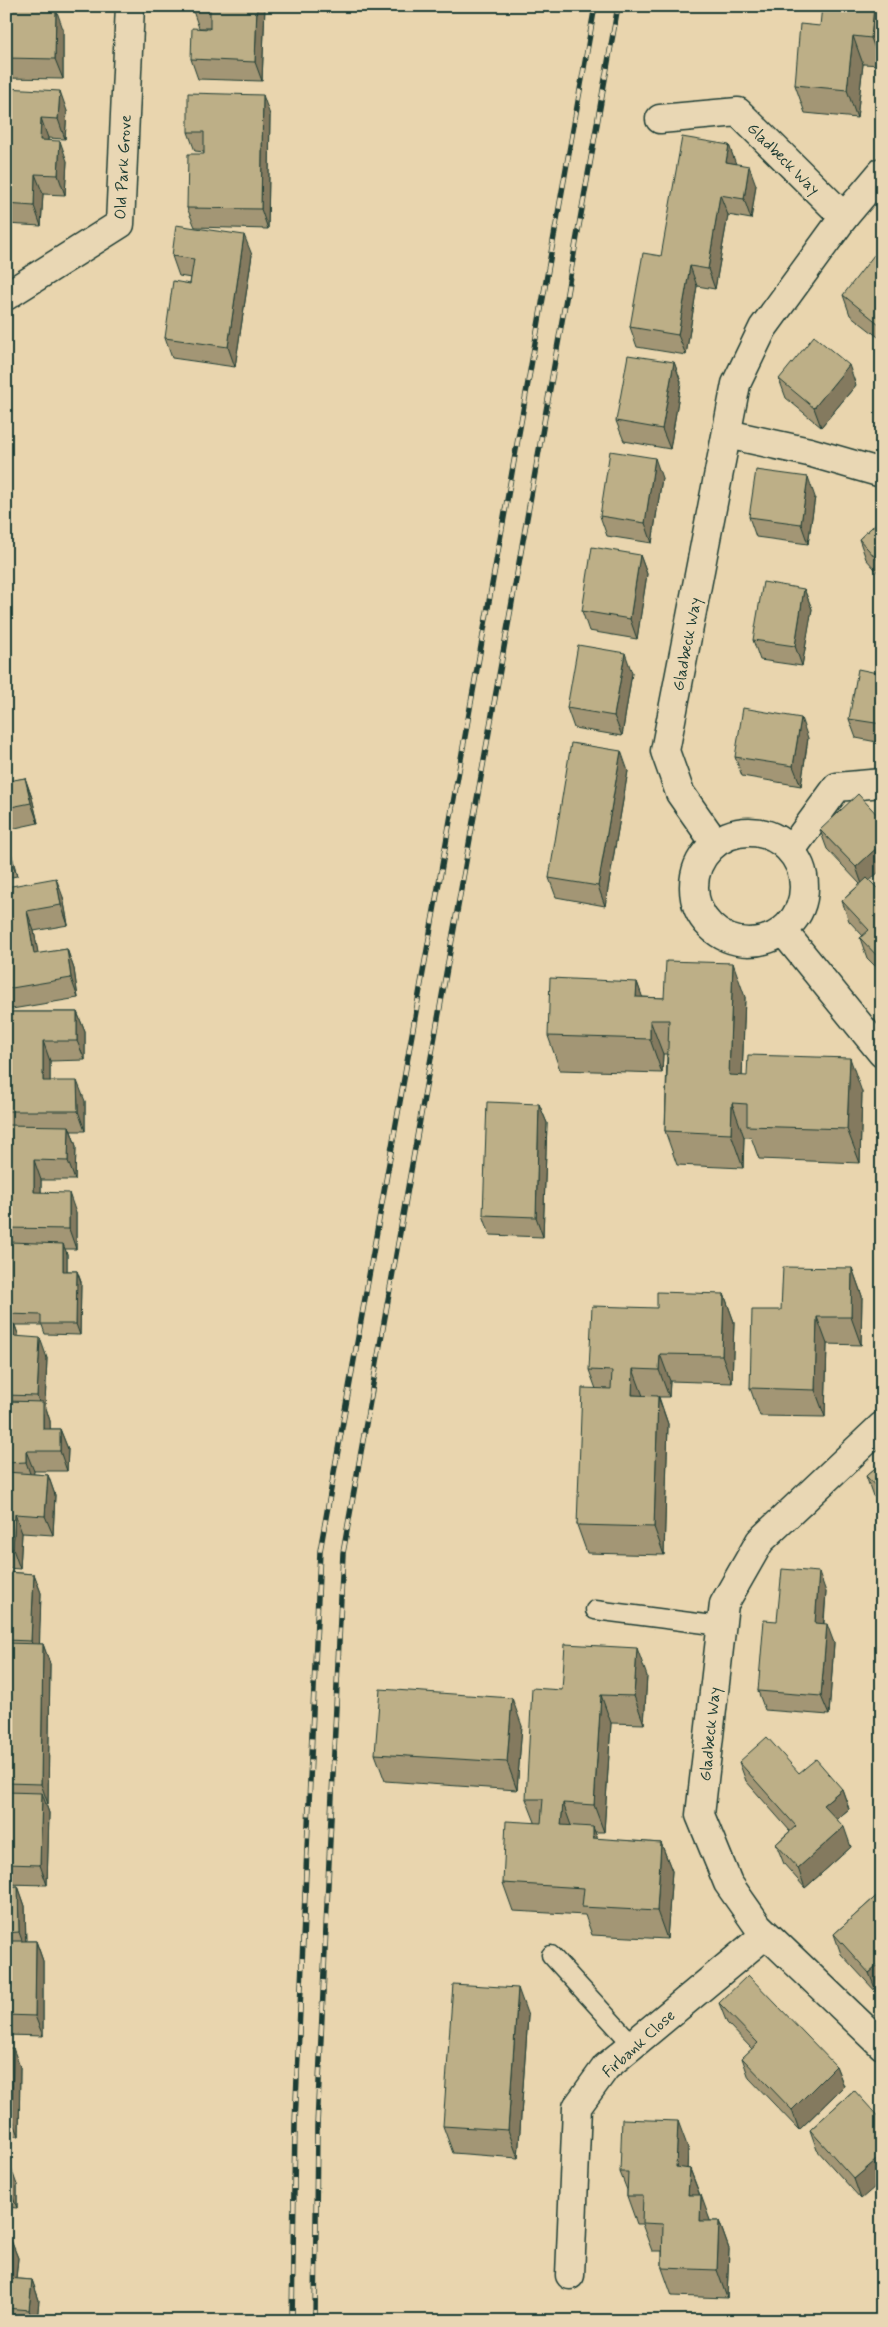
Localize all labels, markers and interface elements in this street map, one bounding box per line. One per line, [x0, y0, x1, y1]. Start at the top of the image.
street label: Old Park Grove [110, 114, 137, 220]
street label: Gladbeck Way [742, 118, 824, 200]
street label: Gladbeck Way [668, 596, 707, 693]
street label: Gladbeck Way [695, 1686, 726, 1782]
street label: Firbank Close [598, 2006, 680, 2083]

